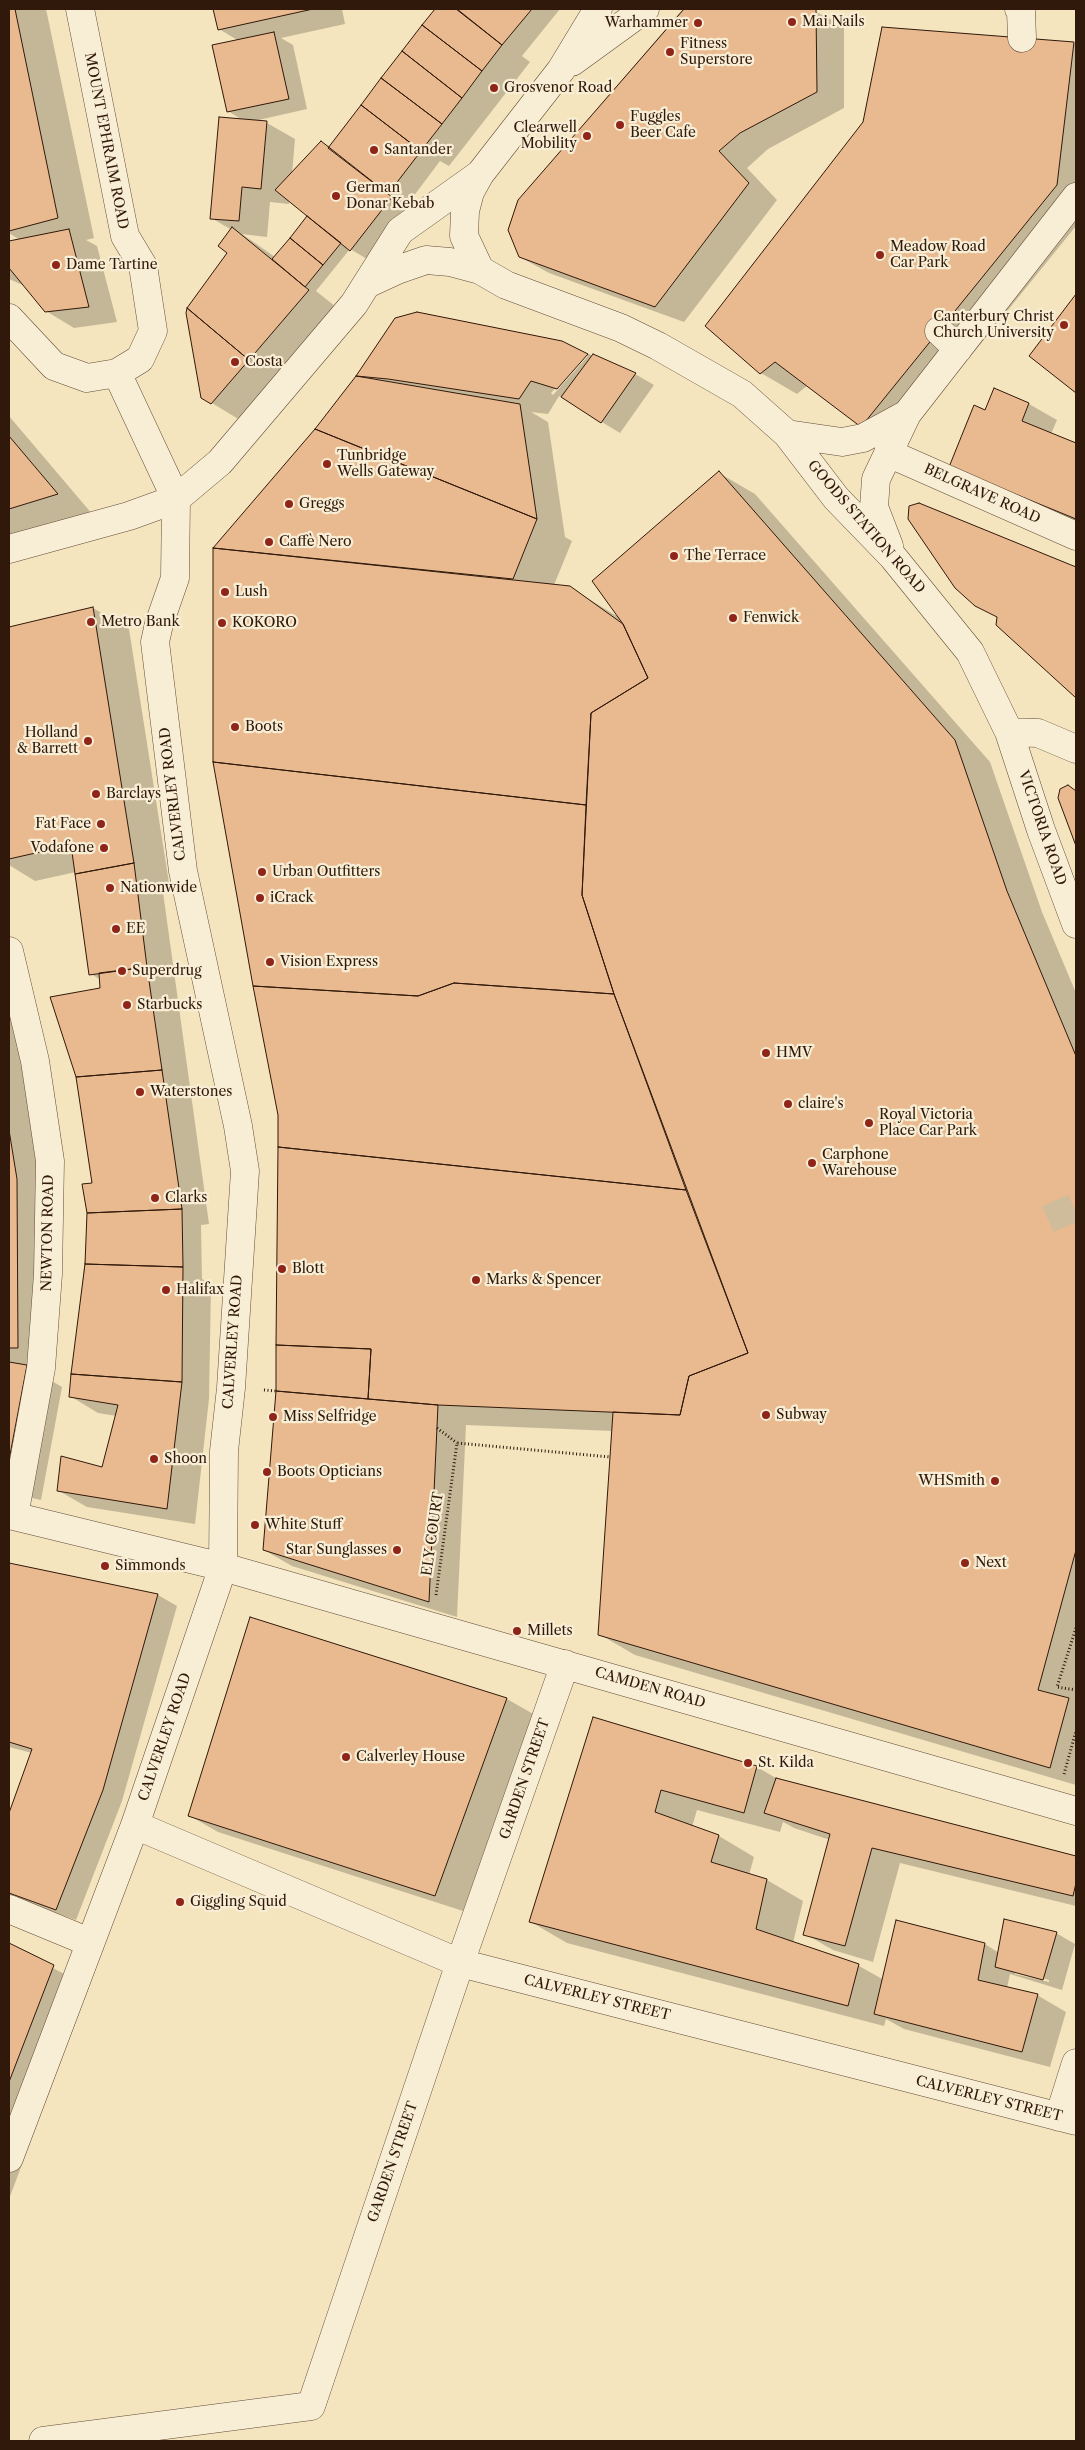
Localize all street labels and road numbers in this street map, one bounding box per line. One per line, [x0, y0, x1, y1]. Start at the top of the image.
street label: MOUNT EPHRAIM ROAD [81, 51, 131, 231]
street label: GOODS STATION ROAD [804, 457, 928, 597]
street label: BELGRAVE ROAD [921, 461, 1043, 527]
street label: CALVERLEY ROAD [156, 726, 190, 862]
street label: VICTORIA ROAD [1014, 768, 1070, 888]
street label: NEWTON ROAD [39, 1174, 57, 1292]
street label: CALVERLEY ROAD [220, 1274, 246, 1410]
street label: ELY COURT [419, 1491, 447, 1577]
street label: CAMDEN ROAD [593, 1664, 707, 1712]
street label: CALVERLEY ROAD [135, 1671, 195, 1803]
street label: GARDEN STREET [496, 1716, 554, 1842]
street label: CALVERLEY STREET [522, 1972, 672, 2024]
street label: CALVERLEY STREET [914, 2073, 1064, 2125]
street label: GARDEN STREET [364, 2099, 422, 2225]

